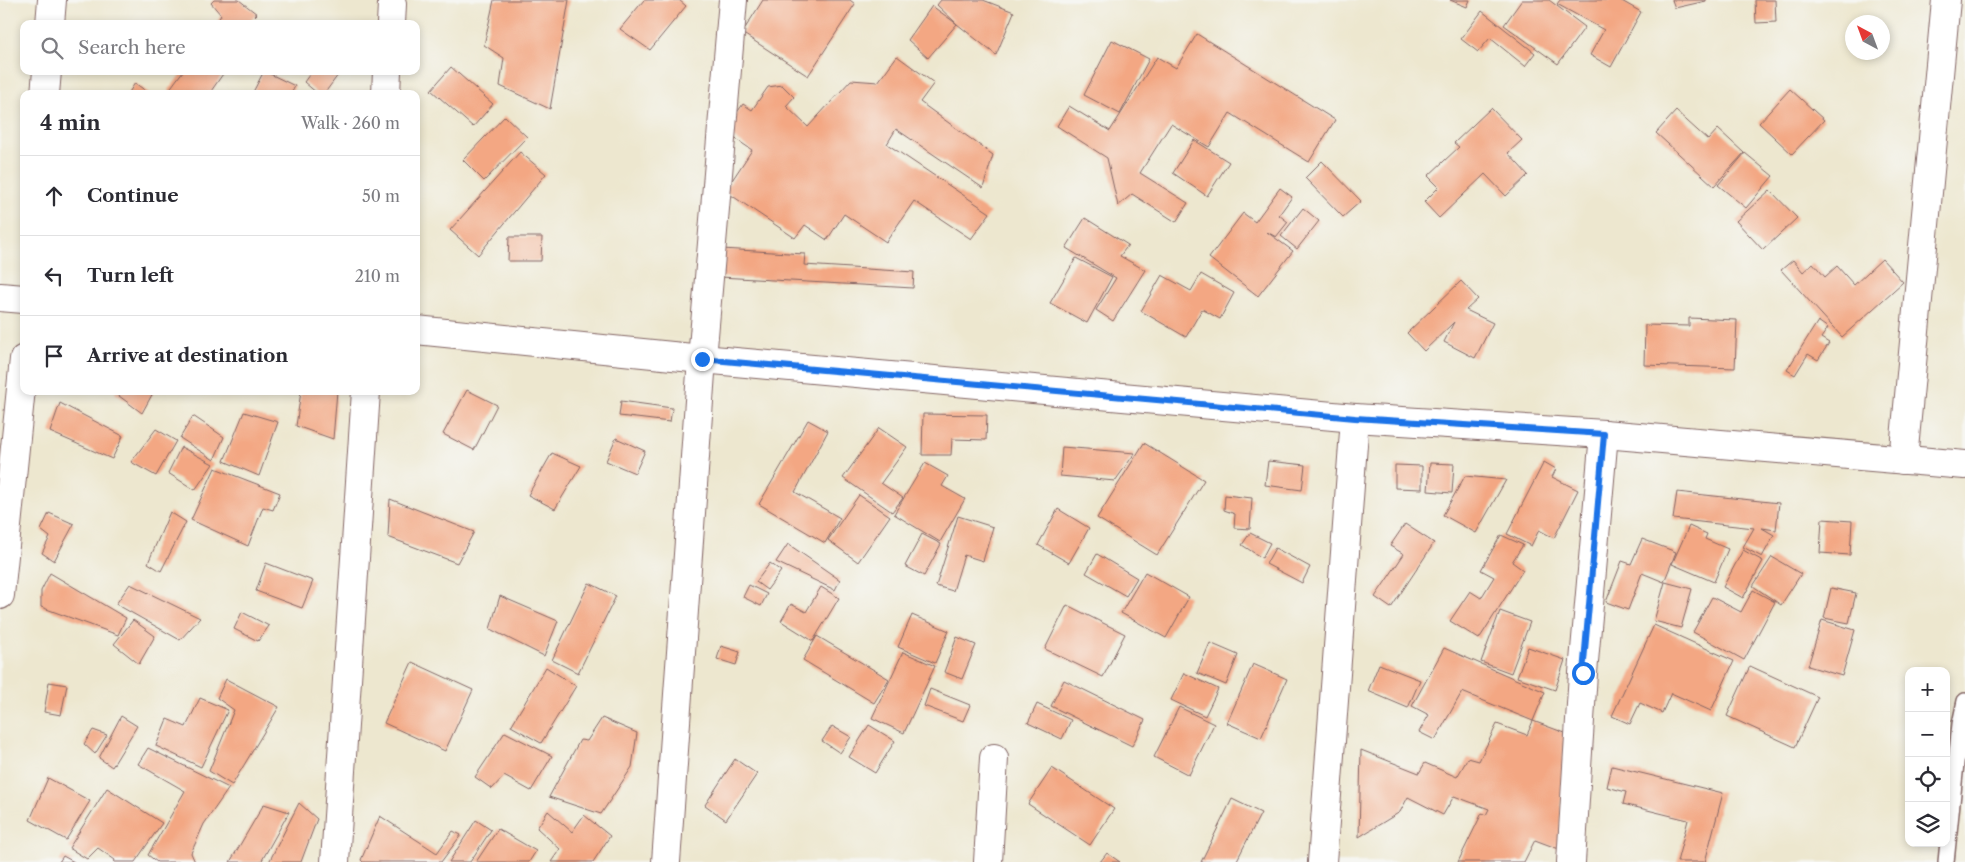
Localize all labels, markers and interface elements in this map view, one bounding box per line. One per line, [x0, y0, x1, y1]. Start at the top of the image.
north arrow [1845, 15, 1890, 60]
search box [20, 20, 420, 75]
icon: search [38, 34, 66, 62]
text: Search here [78, 36, 186, 59]
text: 4 min [40, 110, 101, 135]
text: Walk · 260 m [301, 113, 400, 133]
icon: ahead [40, 182, 68, 210]
text: Continue [87, 184, 179, 207]
text: 50 m [362, 186, 400, 206]
icon: left [40, 262, 68, 290]
text: Turn left [87, 264, 174, 287]
text: 210 m [355, 266, 400, 286]
icon: arrive [40, 342, 68, 370]
text: Arrive at destination [87, 344, 288, 367]
route end [691, 348, 714, 371]
route start [1572, 662, 1595, 685]
map controls [1905, 667, 1950, 847]
button: + [1905, 667, 1950, 712]
button: − [1905, 712, 1950, 757]
button: locate [1905, 757, 1950, 802]
button: layers [1905, 802, 1950, 847]

